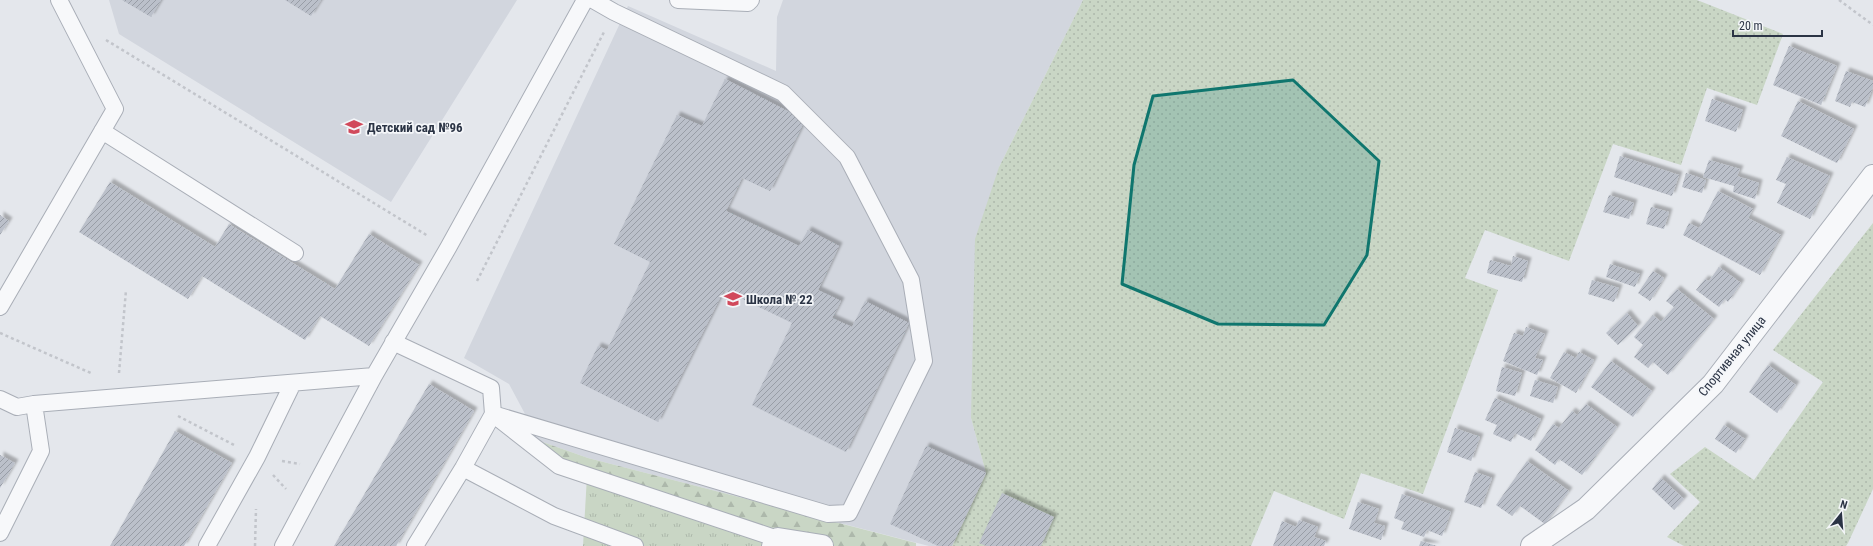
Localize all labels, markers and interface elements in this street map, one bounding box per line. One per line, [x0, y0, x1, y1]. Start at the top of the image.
scale bar [1733, 12, 1822, 38]
text: 20 m [1739, 19, 1763, 33]
school or university icon: Детский сад №96 [344, 117, 364, 137]
place label: Детский сад №96 [367, 120, 463, 135]
school or university icon: Школа № 22 [723, 289, 743, 309]
place label: Школа № 22 [746, 292, 813, 307]
street label: Спортивная улица [1695, 313, 1769, 399]
north arrow [1821, 494, 1861, 534]
text: N [1839, 498, 1849, 512]

